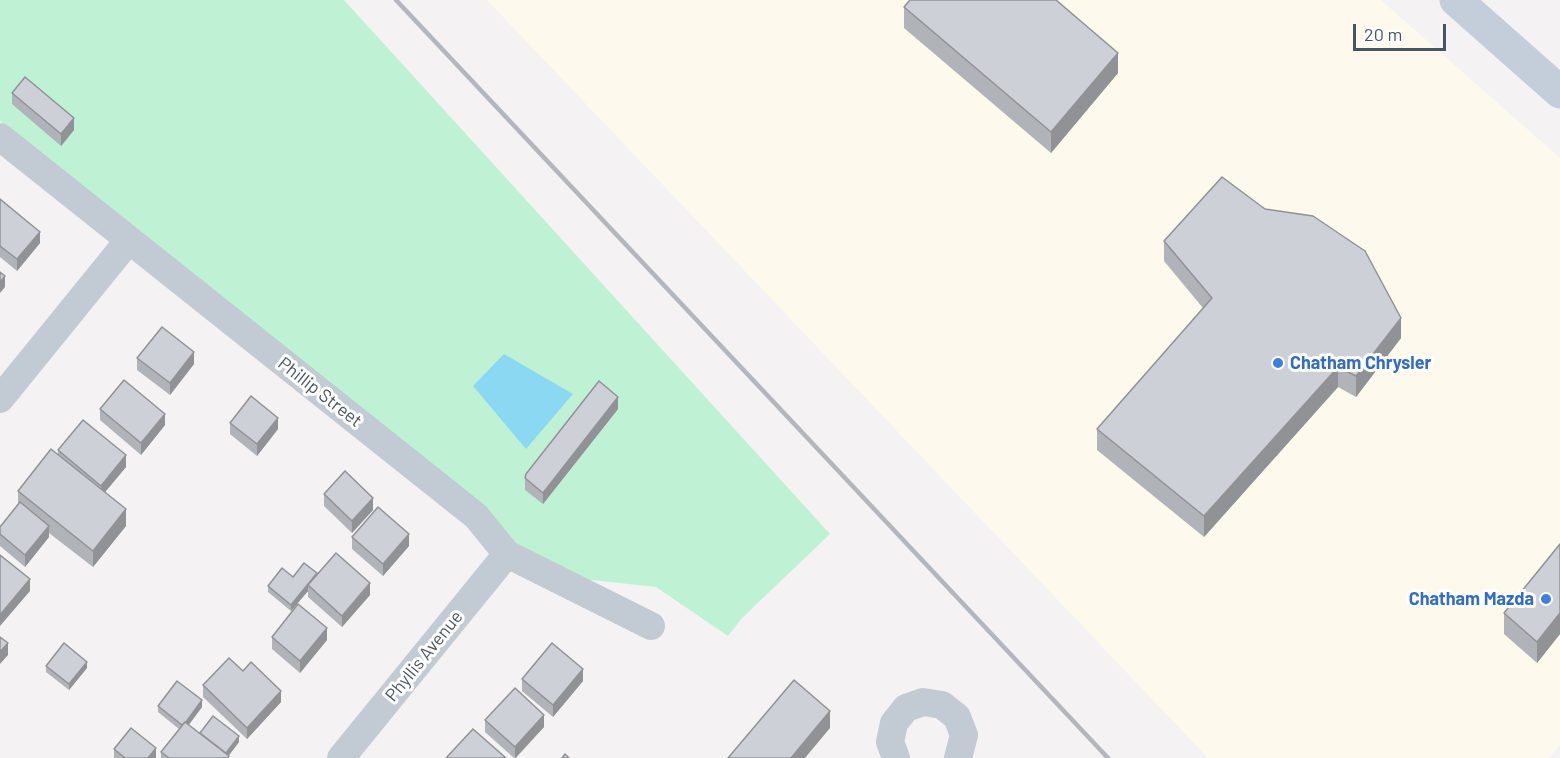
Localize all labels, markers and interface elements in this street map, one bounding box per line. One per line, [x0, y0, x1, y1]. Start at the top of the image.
scale bar [1356, 12, 1449, 50]
text: 20 m [1364, 23, 1402, 45]
place label: Chatham Chrysler [1290, 352, 1431, 374]
street label: Phillip Street [274, 353, 366, 431]
marker: Chatham Chrysler [1271, 356, 1285, 370]
place label: Chatham Mazda [1409, 588, 1534, 610]
marker: Chatham Mazda [1539, 592, 1553, 606]
street label: Phyllis Avenue [381, 606, 467, 706]

